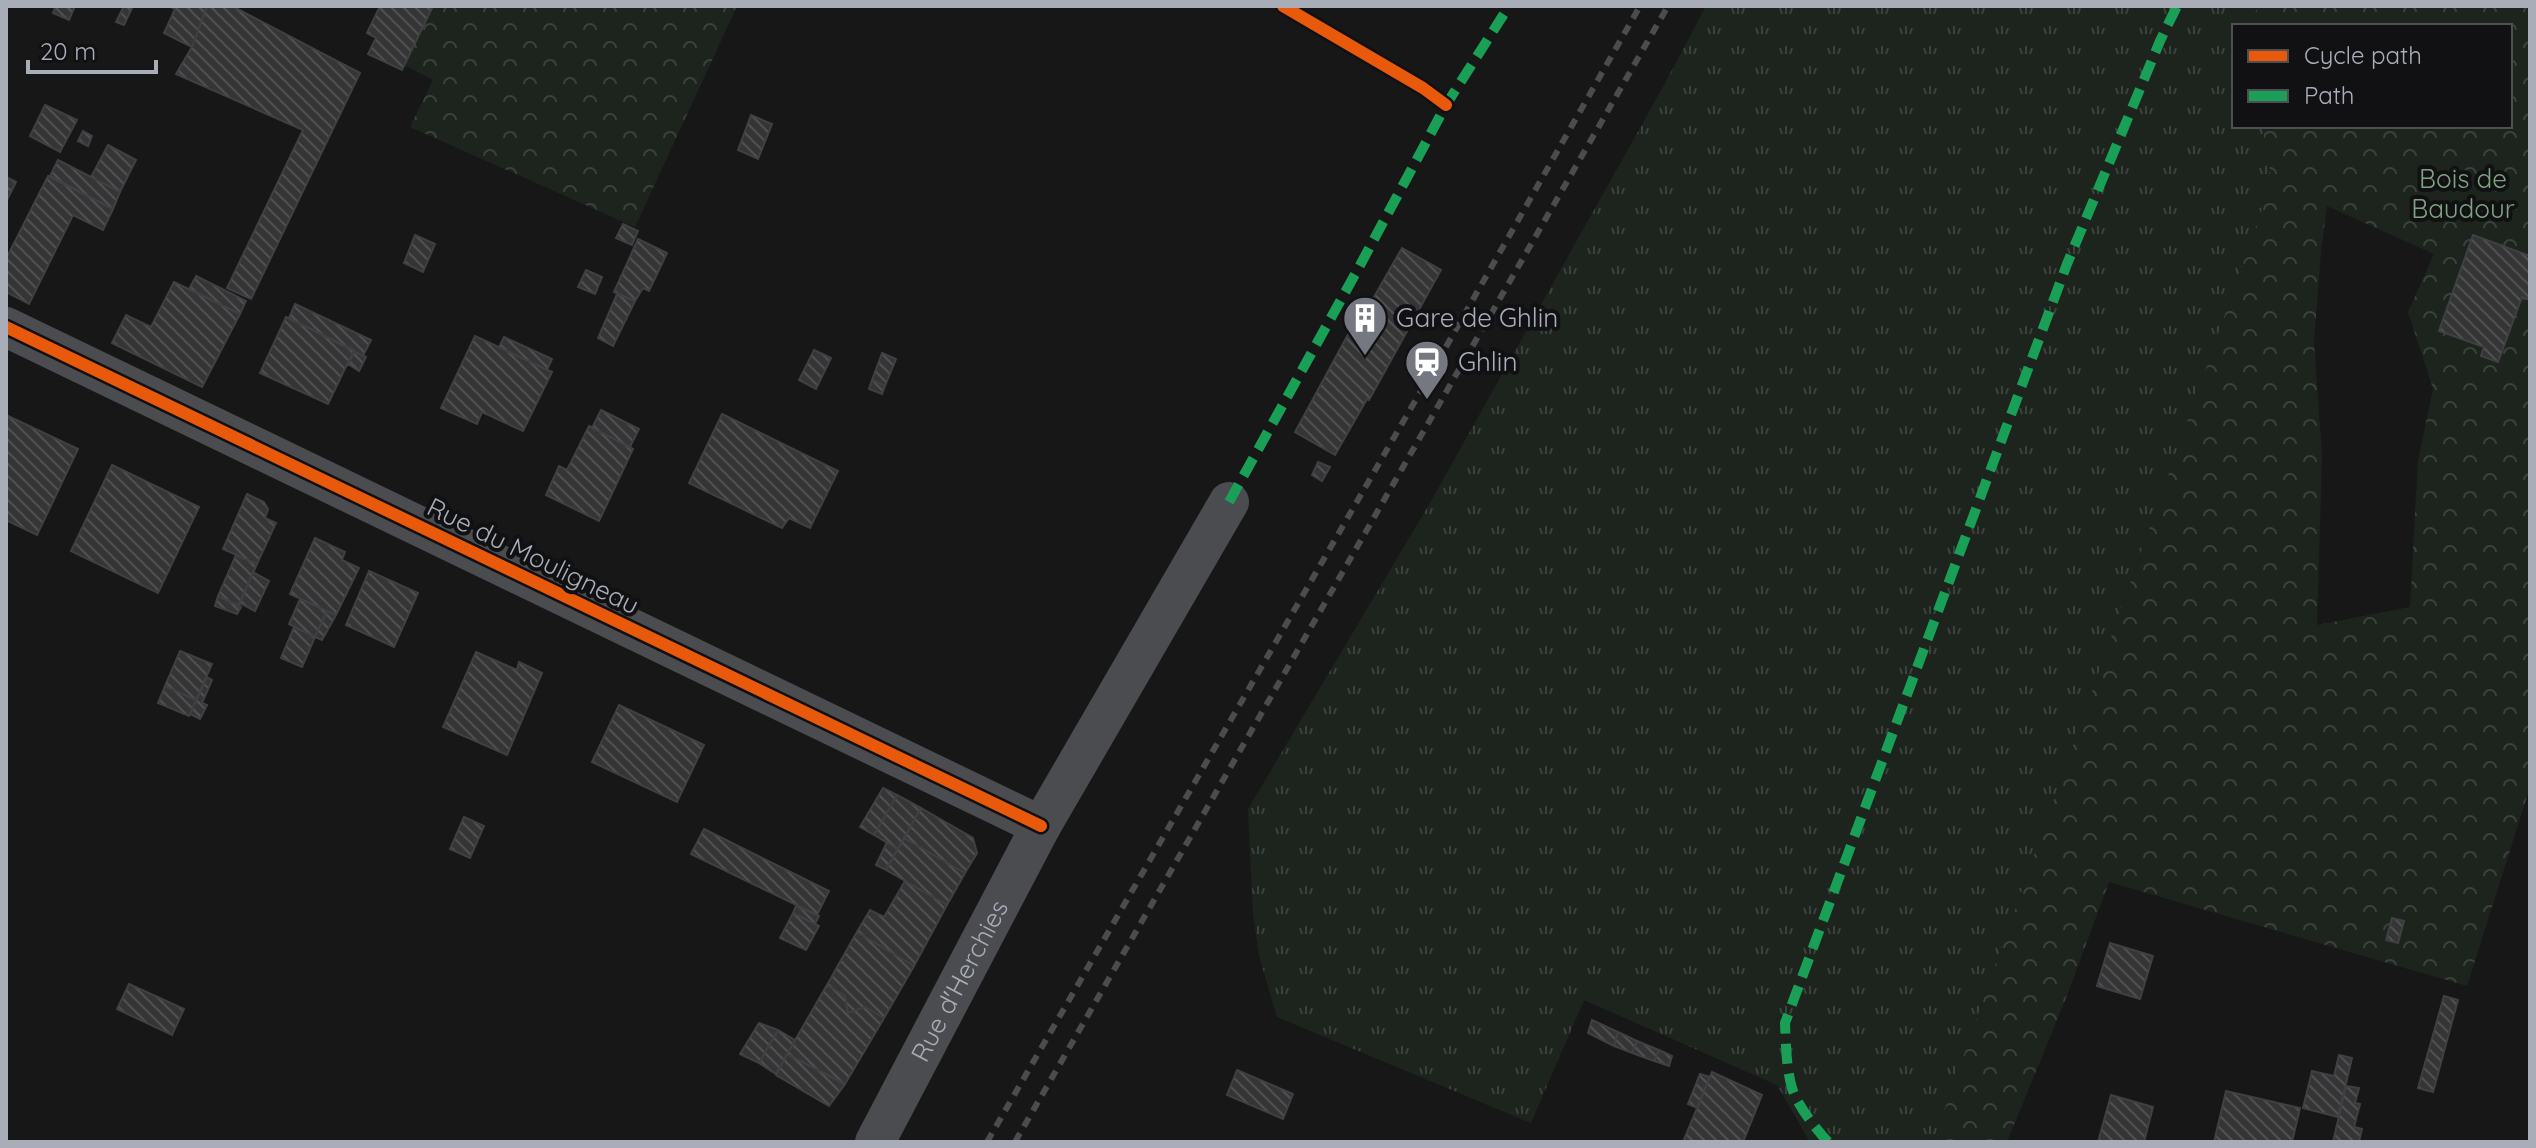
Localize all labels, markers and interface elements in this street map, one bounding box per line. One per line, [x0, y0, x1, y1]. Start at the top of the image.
scale bar [28, 24, 156, 74]
legend [2232, 24, 2512, 128]
text: 20 m [40, 36, 96, 66]
text: Cycle path [2304, 40, 2422, 70]
text: Path [2304, 80, 2355, 110]
park label: Bois de Baudour [2411, 162, 2515, 225]
building icon: Gare de Ghlin [1341, 294, 1389, 357]
place label: Gare de Ghlin [1396, 301, 1558, 334]
station icon: Ghlin [1403, 338, 1451, 401]
place label: Ghlin [1458, 345, 1517, 378]
street label: Rue du Mouligneau [422, 490, 645, 621]
street label: Rue d'Herchies [903, 894, 1015, 1067]

